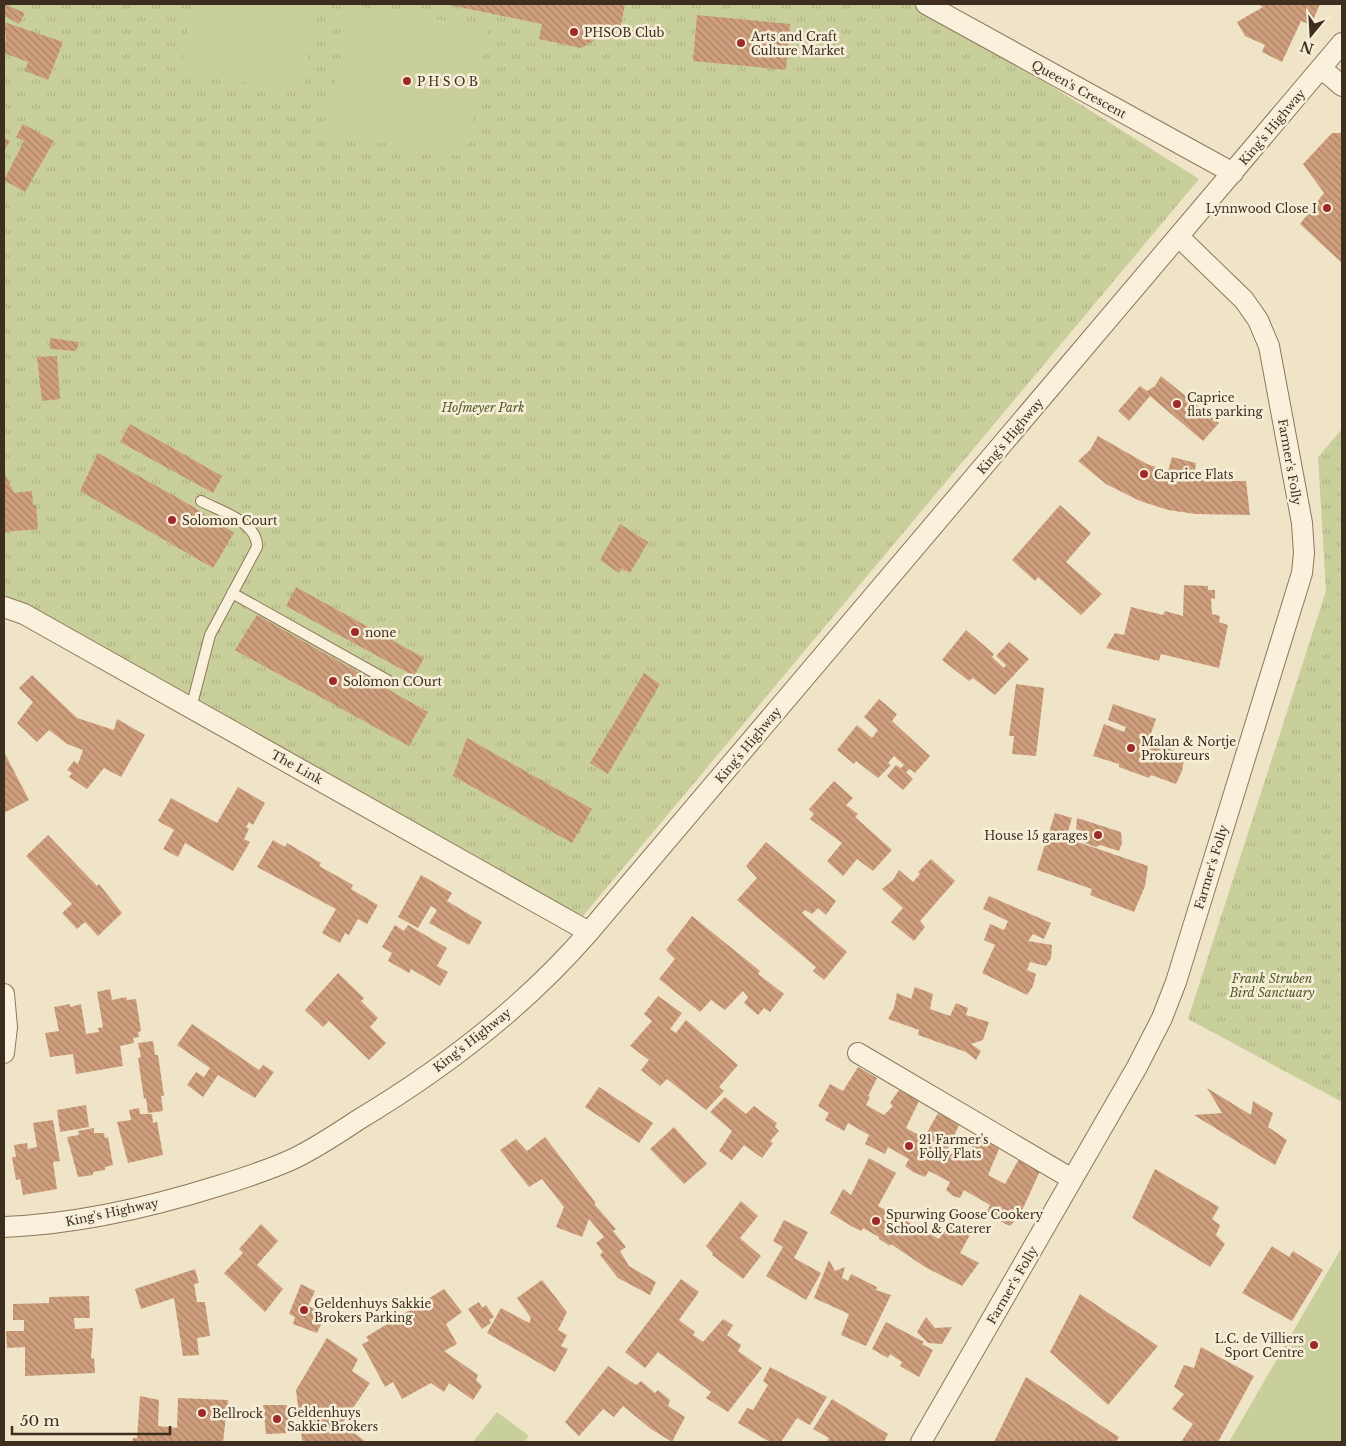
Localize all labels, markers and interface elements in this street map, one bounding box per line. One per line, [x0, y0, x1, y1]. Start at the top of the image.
north arrow [1286, 10, 1336, 60]
place label: PHSOB Club [584, 25, 664, 40]
marker: PHSOB Club [568, 26, 580, 38]
place label: Arts and Craft Culture Market [750, 29, 845, 58]
marker: Arts and Craft Culture Market [735, 37, 747, 49]
text: N [1298, 37, 1316, 58]
street label: Queen's Crescent [1029, 57, 1129, 122]
place label: P H S O B [417, 74, 478, 89]
marker: P H S O B [401, 75, 413, 87]
street label: King's Highway [1236, 86, 1308, 168]
place label: Lynnwood Close I [1206, 201, 1317, 216]
marker: Lynnwood Close I [1321, 202, 1333, 214]
place label: Caprice flats parking [1187, 390, 1263, 419]
street label: King's Highway [974, 395, 1046, 477]
marker: Caprice flats parking [1171, 398, 1183, 410]
park label: Hofmeyer Park [441, 400, 524, 415]
street label: Farmer's Folly [1275, 418, 1305, 507]
place label: Caprice Flats [1154, 467, 1234, 482]
marker: Caprice Flats [1138, 468, 1150, 480]
place label: Solomon Court [182, 513, 278, 528]
marker: Solomon Court [166, 514, 178, 526]
place label: none [365, 625, 396, 640]
marker: none [349, 626, 361, 638]
place label: Solomon COurt [343, 674, 443, 689]
marker: Solomon COurt [327, 675, 339, 687]
street label: King's Highway [712, 704, 784, 786]
place label: Malan & Nortje Prokureurs [1141, 734, 1236, 763]
marker: Malan & Nortje Prokureurs [1125, 742, 1137, 754]
street label: The Link [269, 747, 326, 788]
street label: Farmer's Folly [1191, 823, 1231, 911]
place label: House 15 garages [984, 828, 1088, 843]
marker: House 15 garages [1092, 829, 1104, 841]
park label: Frank Struben Bird Sanctuary [1229, 971, 1315, 1000]
street label: King's Highway [430, 1005, 514, 1075]
place label: 21 Farmer's Folly Flats [919, 1132, 989, 1161]
marker: 21 Farmer's Folly Flats [903, 1140, 915, 1152]
street label: King's Highway [64, 1195, 160, 1229]
place label: Spurwing Goose Cookery School & Caterer [886, 1207, 1043, 1236]
marker: Spurwing Goose Cookery School & Caterer [870, 1215, 882, 1227]
street label: Farmer's Folly [984, 1243, 1041, 1327]
place label: Geldenhuys Sakkie Brokers Parking [314, 1296, 431, 1325]
marker: Geldenhuys Sakkie Brokers Parking [298, 1304, 310, 1316]
place label: L.C. de Villiers Sport Centre [1215, 1331, 1304, 1360]
marker: L.C. de Villiers Sport Centre [1308, 1339, 1320, 1351]
scale bar [12, 1404, 170, 1436]
place label: Geldenhuys Sakkie Brokers [287, 1405, 378, 1434]
place label: Bellrock [212, 1406, 264, 1421]
marker: Bellrock [196, 1407, 208, 1419]
text: 50 m [20, 1411, 60, 1430]
marker: Geldenhuys Sakkie Brokers [271, 1413, 283, 1425]

